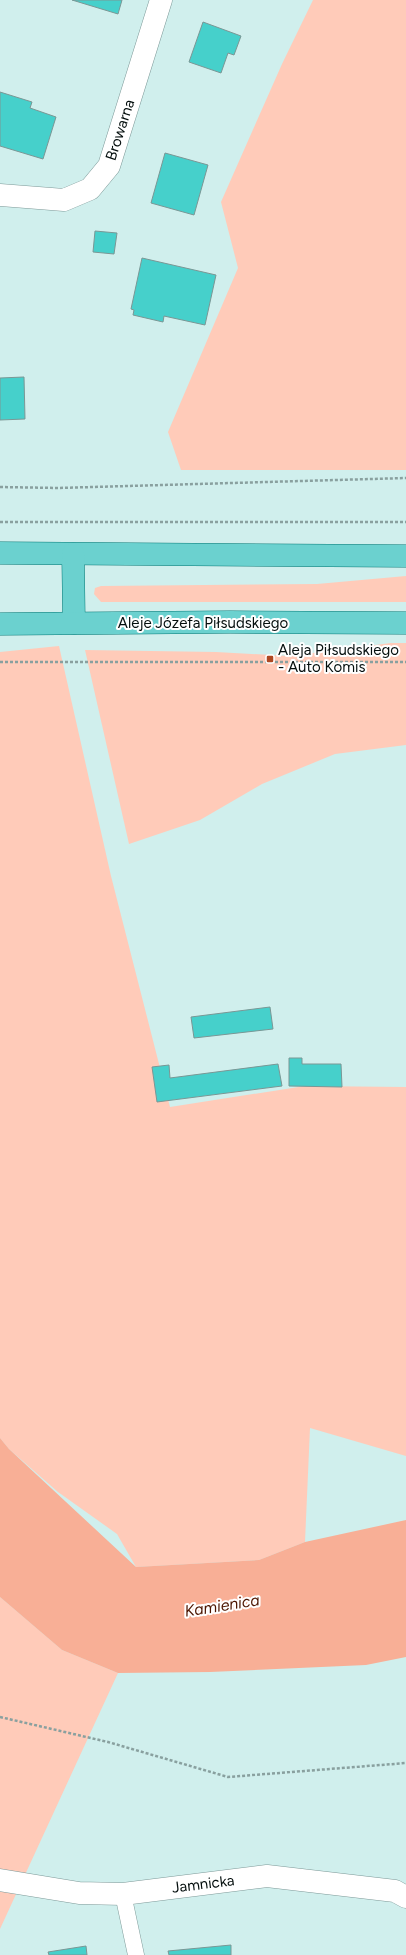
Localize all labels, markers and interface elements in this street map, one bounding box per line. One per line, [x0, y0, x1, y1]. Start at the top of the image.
street label: Browarna [102, 97, 138, 163]
street label: Aleje Józefa Piłsudskiego [118, 614, 288, 632]
place label: Aleja Piłsudskiego - Auto Komis [278, 641, 399, 676]
marker: Aleja Piłsudskiego - Auto Komis [265, 654, 275, 664]
water label: Kamienica [183, 1590, 261, 1621]
street label: Jamnicka [171, 1871, 235, 1897]

